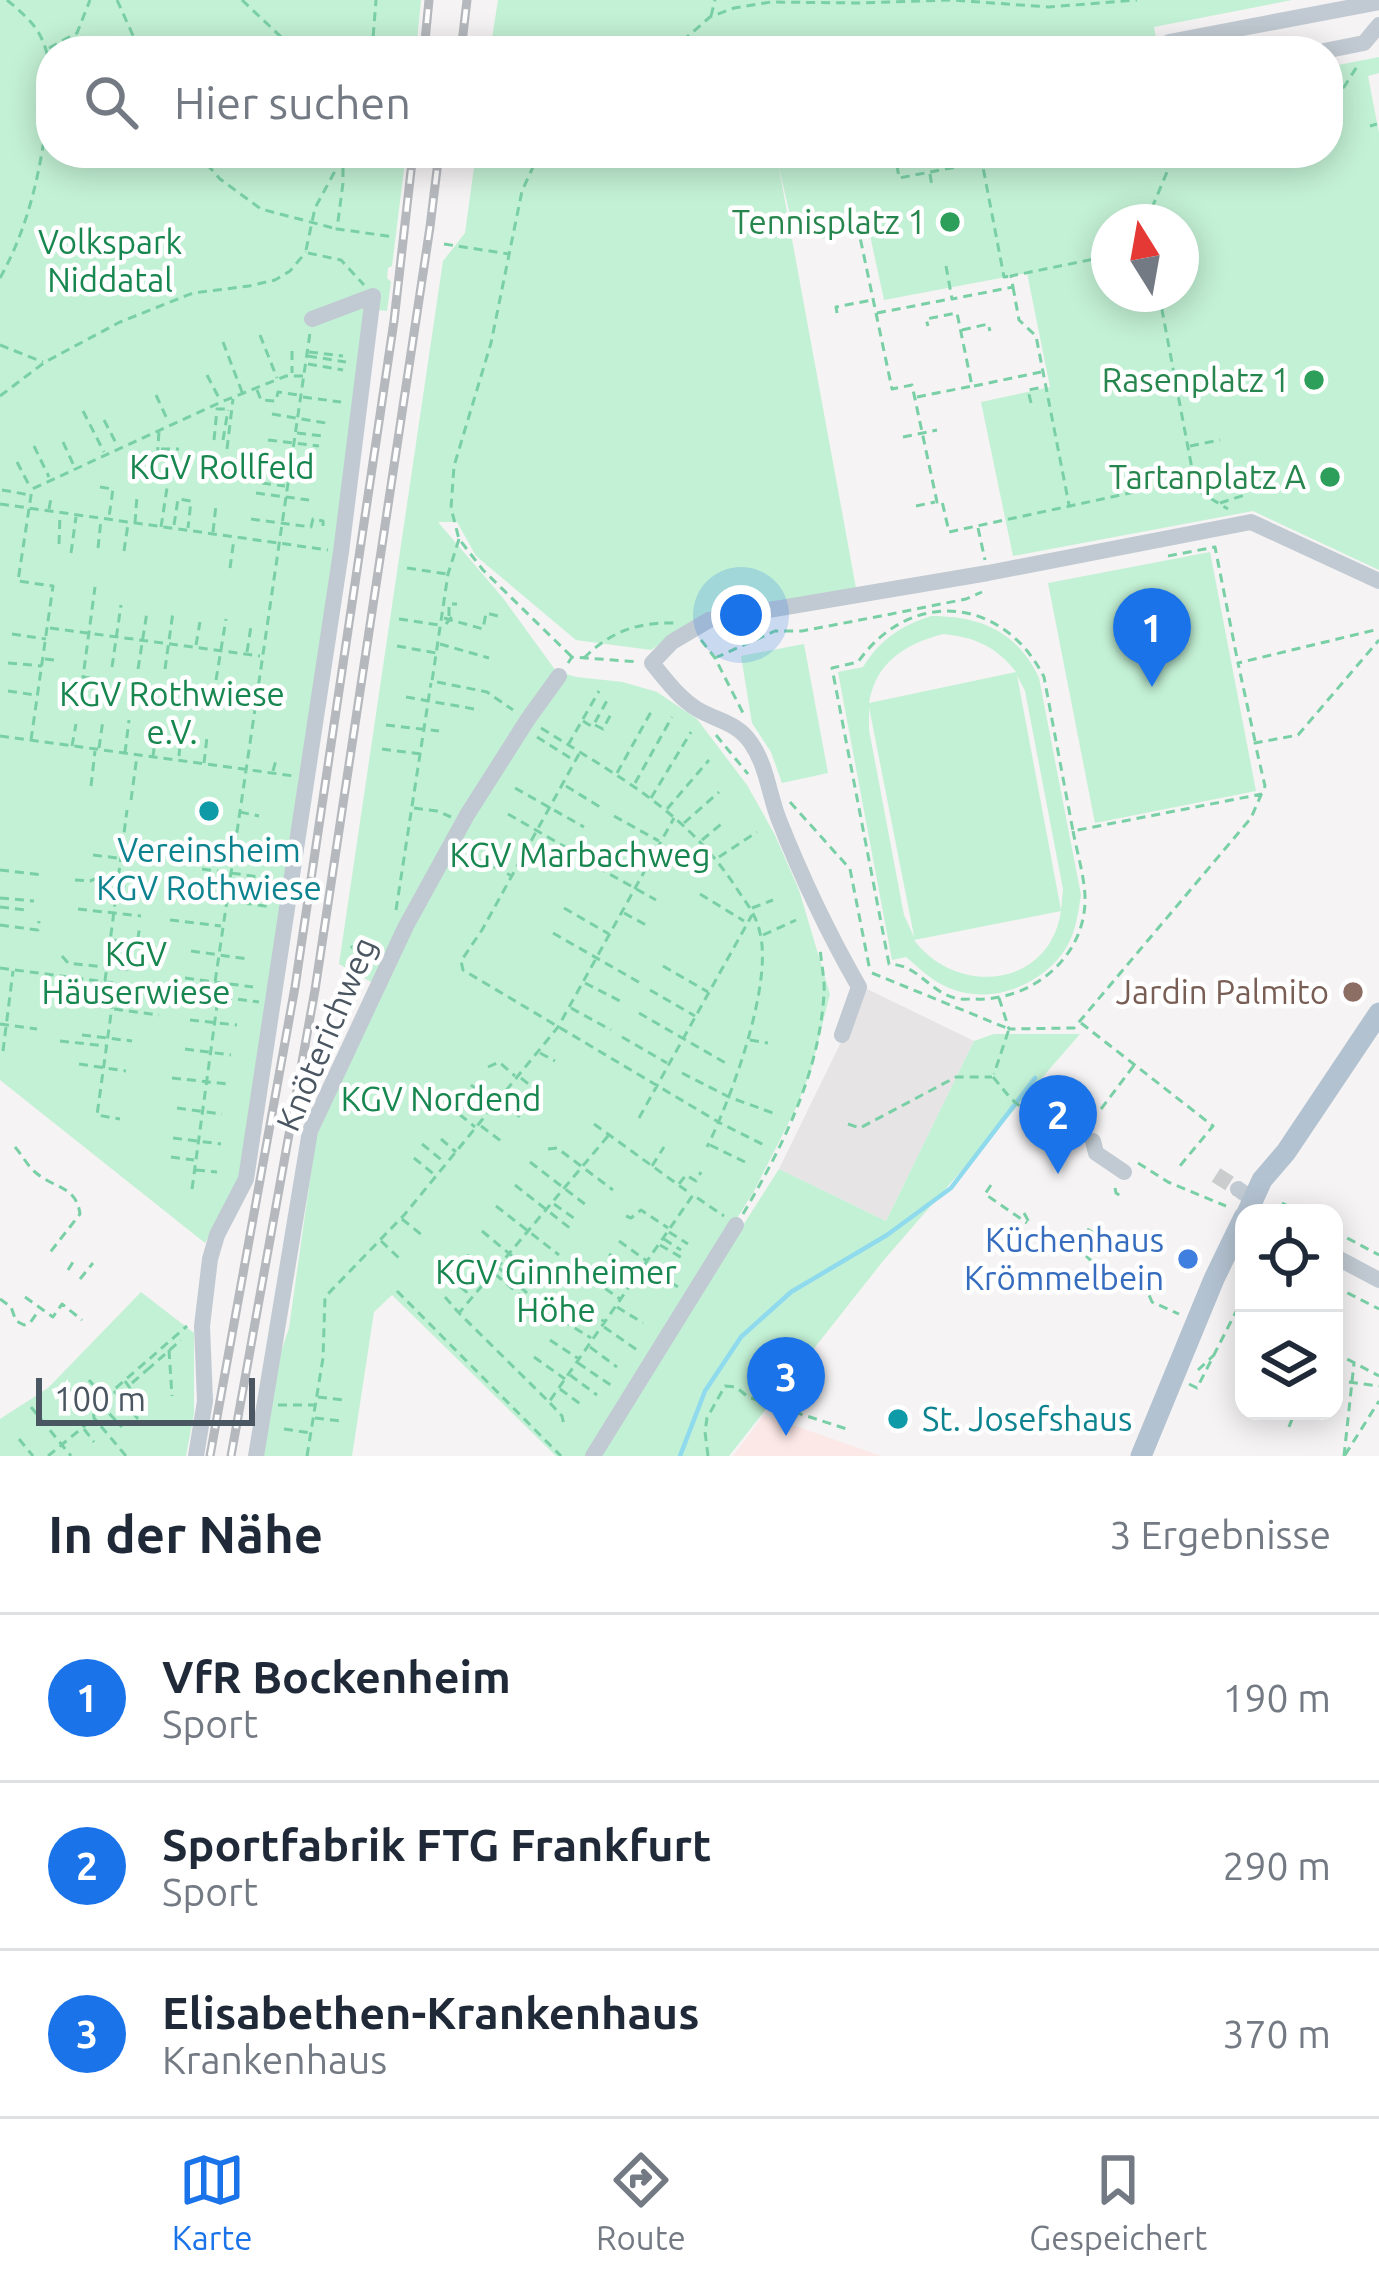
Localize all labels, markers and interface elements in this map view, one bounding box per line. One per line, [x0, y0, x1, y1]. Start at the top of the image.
search box [36, 36, 1343, 168]
icon: search [78, 69, 144, 135]
text: Hier suchen [174, 77, 411, 128]
place label: Tennisplatz 1 [732, 203, 926, 240]
north arrow [1091, 204, 1199, 312]
marker: Tennisplatz 1 [937, 209, 963, 235]
park label: Volkspark Niddatal [38, 223, 182, 298]
place label: Rasenplatz 1 [1102, 361, 1290, 398]
marker: Rasenplatz 1 [1301, 367, 1327, 393]
park label: KGV Rollfeld [129, 448, 315, 485]
place label: Tartanplatz A [1109, 458, 1307, 495]
marker: Tartanplatz A [1317, 464, 1343, 490]
your location [711, 585, 771, 645]
pin: 1 [1113, 588, 1191, 687]
park label: KGV Rothwiese e.V. [59, 675, 285, 750]
marker: Vereinsheim KGV Rothwiese [196, 798, 222, 824]
place label: Vereinsheim KGV Rothwiese [96, 831, 322, 906]
park label: KGV Marbachweg [450, 836, 710, 873]
street label: Knöterichweg [268, 931, 383, 1136]
park label: KGV Häuserwiese [42, 935, 230, 1010]
place label: Jardin Palmito [1116, 973, 1329, 1010]
marker: Jardin Palmito [1340, 979, 1366, 1005]
pin: 2 [1019, 1075, 1097, 1174]
park label: KGV Nordend [341, 1080, 541, 1117]
map controls [1235, 1204, 1343, 1420]
button: locate [1235, 1204, 1343, 1312]
place label: Küchenhaus Krömmelbein [964, 1221, 1164, 1296]
marker: Küchenhaus Krömmelbein [1175, 1246, 1201, 1272]
park label: KGV Ginnheimer Höhe [435, 1253, 677, 1328]
button: layers [1235, 1312, 1343, 1420]
pin: 3 [747, 1337, 825, 1436]
scale bar [36, 1372, 255, 1425]
text: 100 m [54, 1380, 146, 1417]
place label: St. Josefshaus [922, 1400, 1132, 1437]
marker: St. Josefshaus [885, 1406, 911, 1432]
text: In der Nähe [48, 1505, 323, 1563]
text: 3 Ergebnisse [1110, 1513, 1331, 1556]
text: VfR Bockenheim [162, 1651, 511, 1702]
text: 1 [76, 1676, 98, 1719]
text: 190 m [1222, 1676, 1331, 1719]
text: Sport [162, 1702, 258, 1745]
text: Sportfabrik FTG Frankfurt [162, 1819, 711, 1870]
text: 2 [76, 1844, 98, 1887]
text: 290 m [1222, 1844, 1331, 1887]
text: Sport [162, 1870, 258, 1913]
text: Elisabethen-Krankenhaus [162, 1987, 699, 2038]
text: 3 [76, 2012, 98, 2055]
text: 370 m [1222, 2012, 1331, 2055]
text: Krankenhaus [162, 2038, 387, 2081]
tab: Karte [172, 2147, 252, 2256]
tab: Route [596, 2147, 686, 2256]
tab: Gespeichert [1029, 2147, 1207, 2256]

